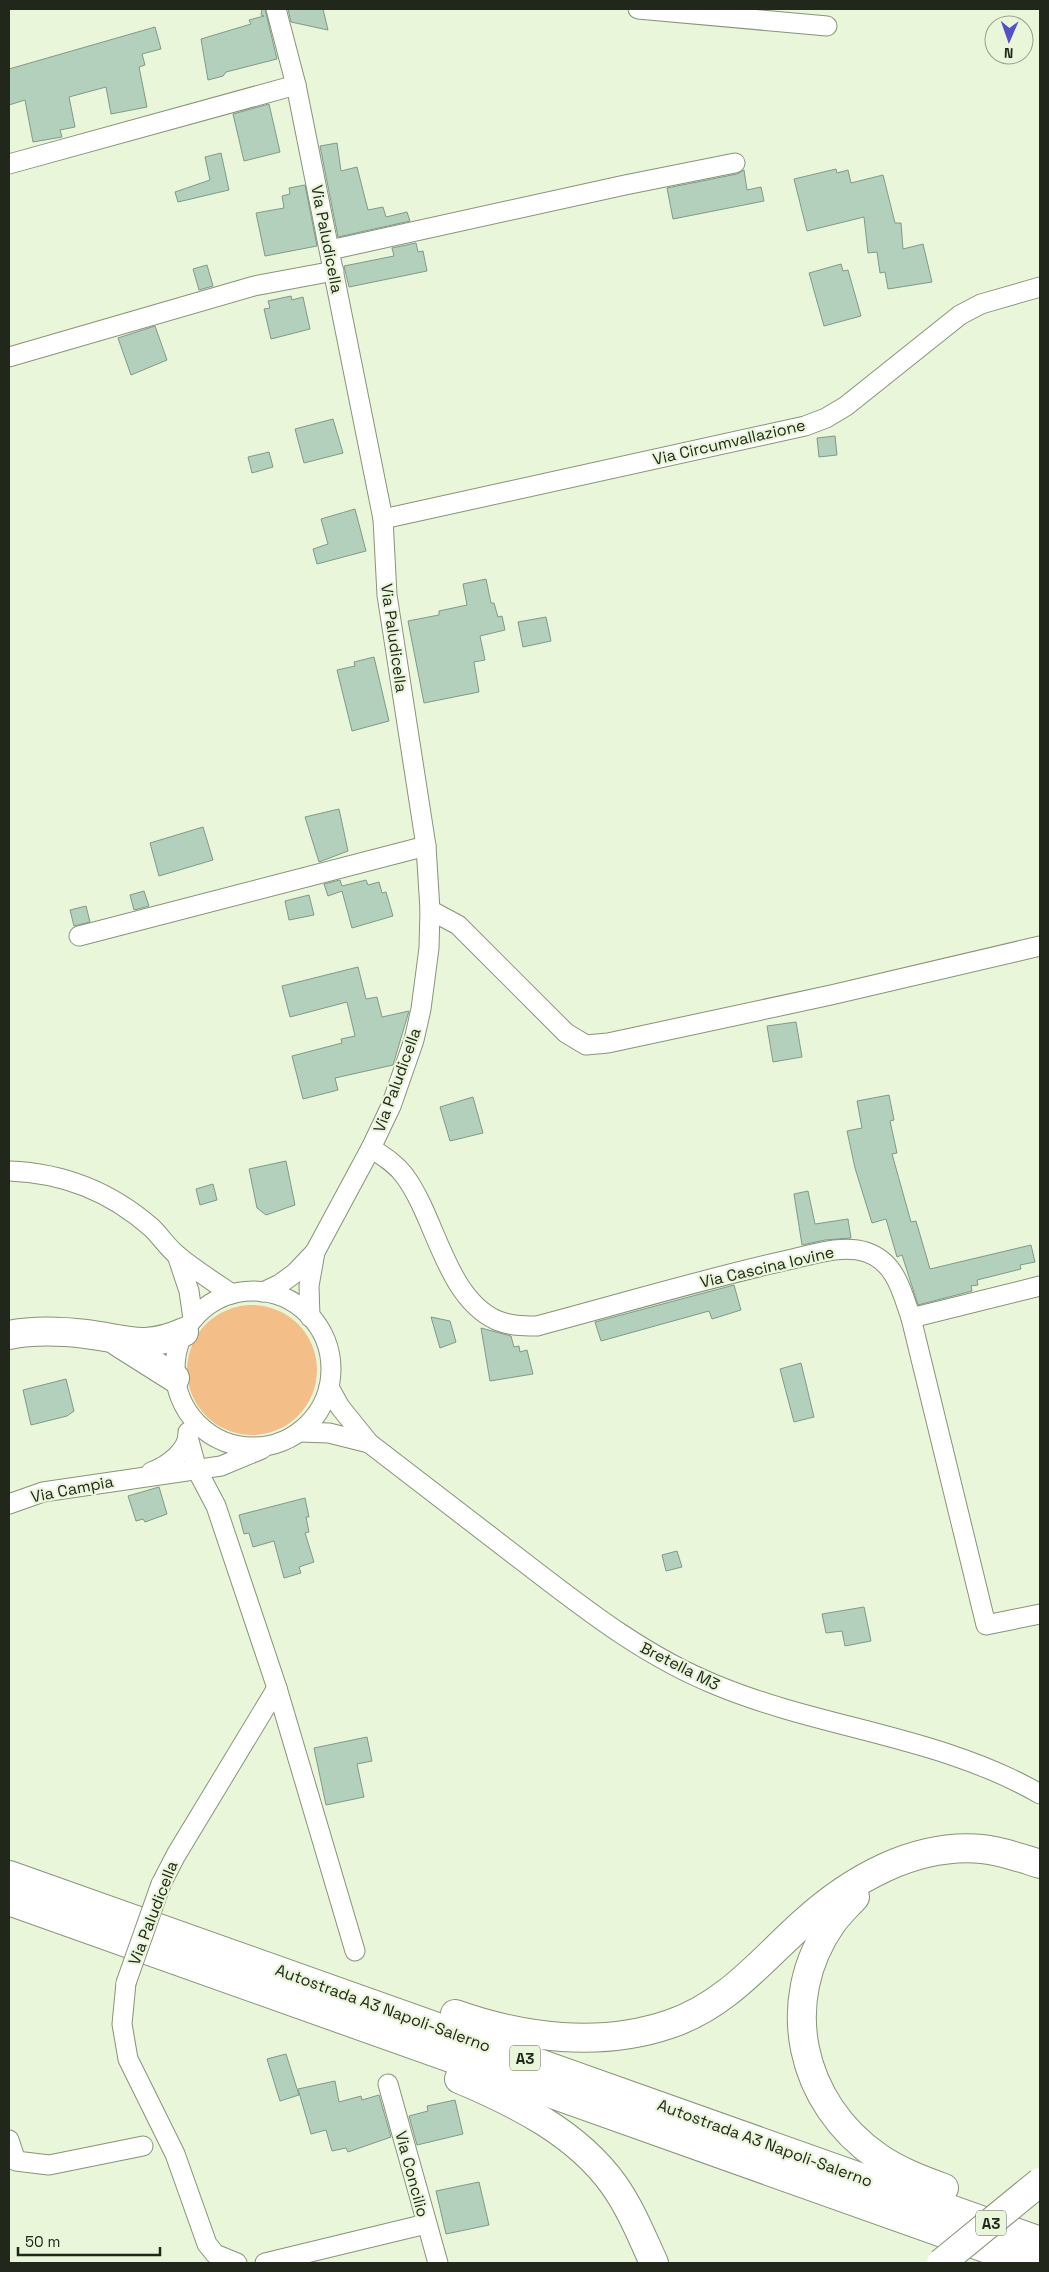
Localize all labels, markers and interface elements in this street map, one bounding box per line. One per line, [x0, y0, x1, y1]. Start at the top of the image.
north arrow [984, 15, 1034, 65]
text: N [1004, 44, 1014, 62]
street label: Via Paludicella [306, 183, 348, 295]
street label: Via Circumvallazione [651, 414, 807, 470]
street label: Via Paludicella [376, 582, 412, 694]
street label: Via Paludicella [368, 1025, 426, 1135]
street label: Via Cascina Iovine [698, 1241, 836, 1293]
street label: Via Campia [29, 1471, 115, 1507]
street label: Bretella M3 [637, 1637, 723, 1695]
street label: Via Paludicella [124, 1858, 182, 1968]
street label: Autostrada A3 Napoli-Salerno [272, 1959, 494, 2057]
road number: A3 [510, 2046, 540, 2070]
street label: Autostrada A3 Napoli-Salerno [654, 2094, 876, 2192]
street label: Via Concilio [390, 2129, 434, 2219]
road number: A3 [976, 2210, 1006, 2236]
scale bar [18, 2224, 160, 2256]
text: 50 m [25, 2232, 60, 2251]

